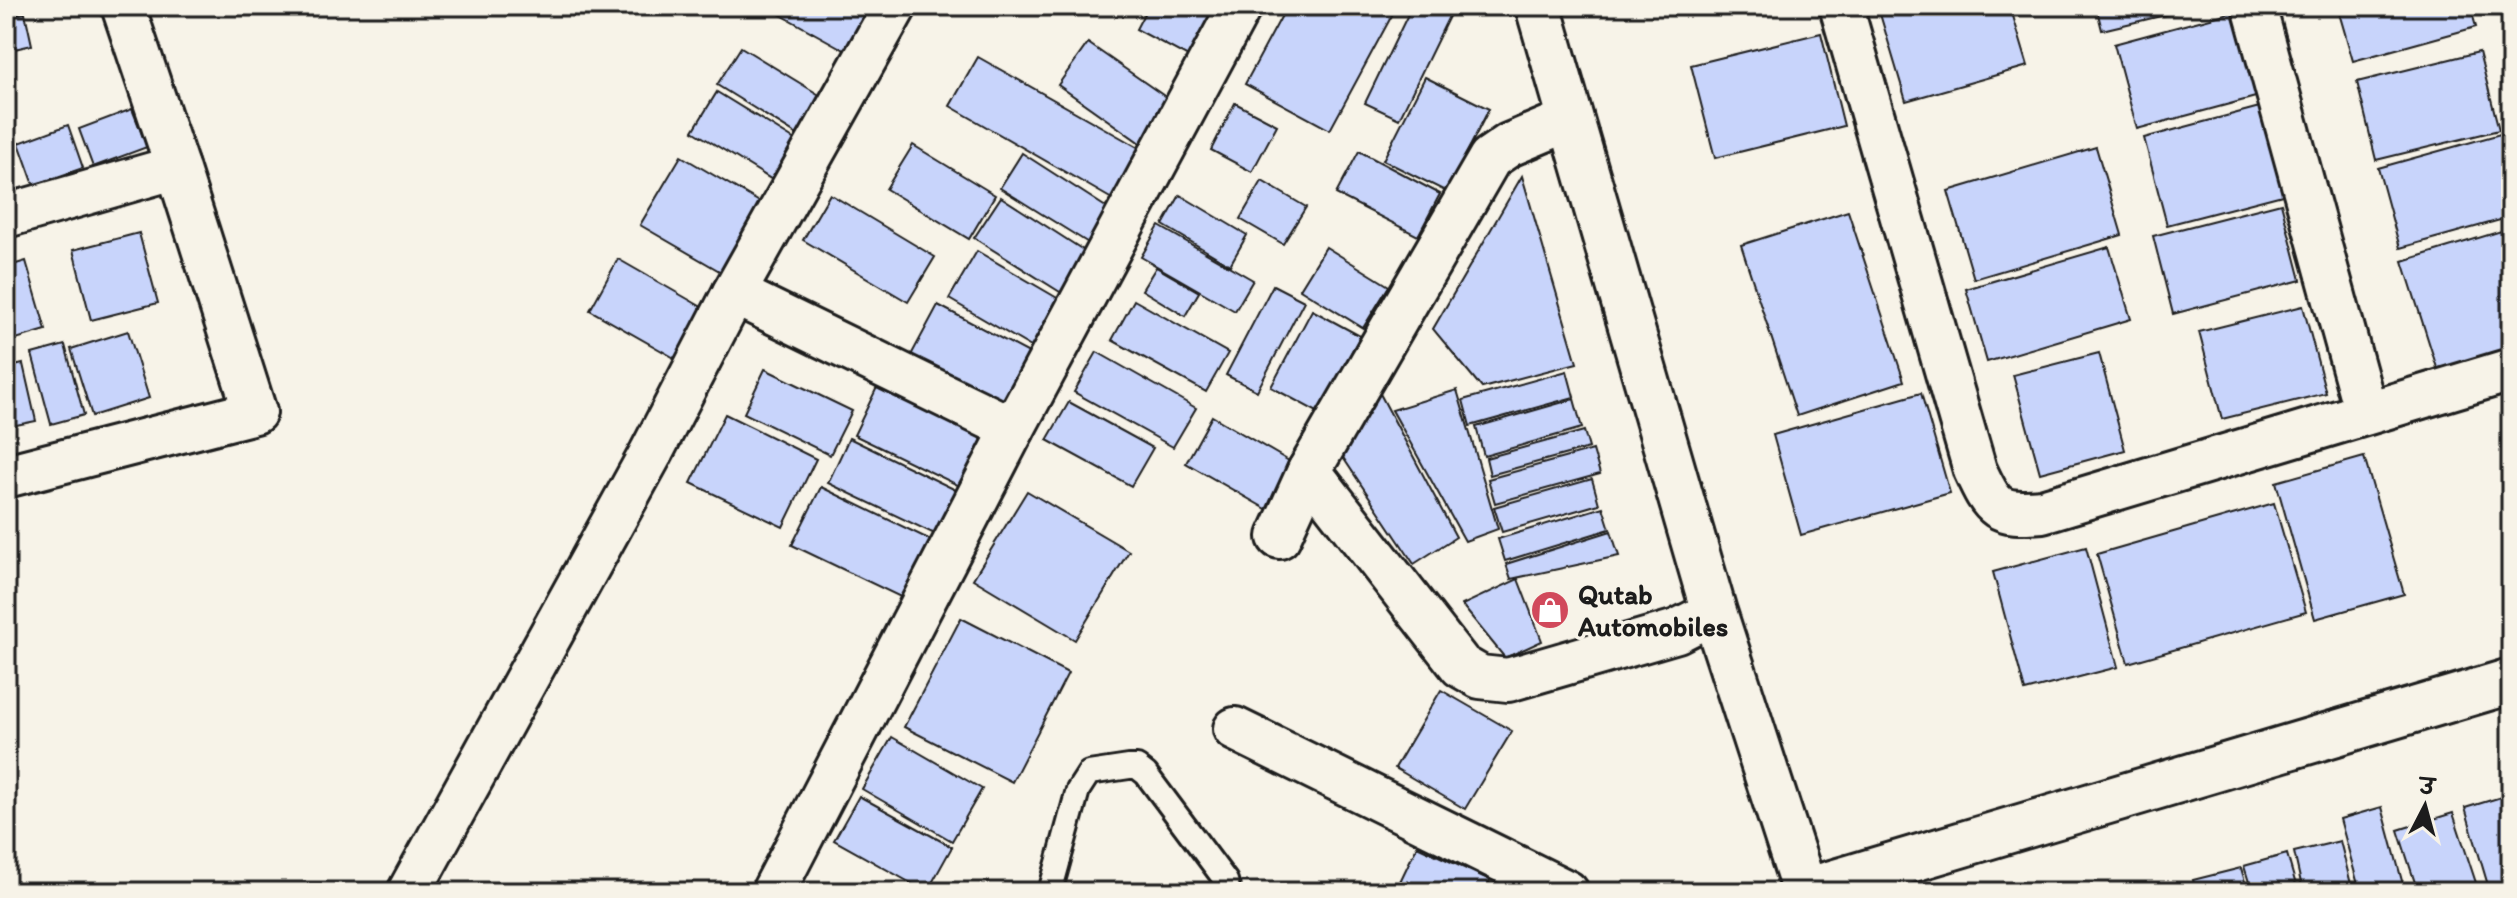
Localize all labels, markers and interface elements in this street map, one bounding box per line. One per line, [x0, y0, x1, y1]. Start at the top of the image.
place label: Qutab Automobiles [1577, 577, 1728, 643]
shop icon: Qutab Automobiles [1529, 589, 1571, 631]
north arrow [2385, 766, 2465, 846]
text: उ [2416, 772, 2438, 801]

